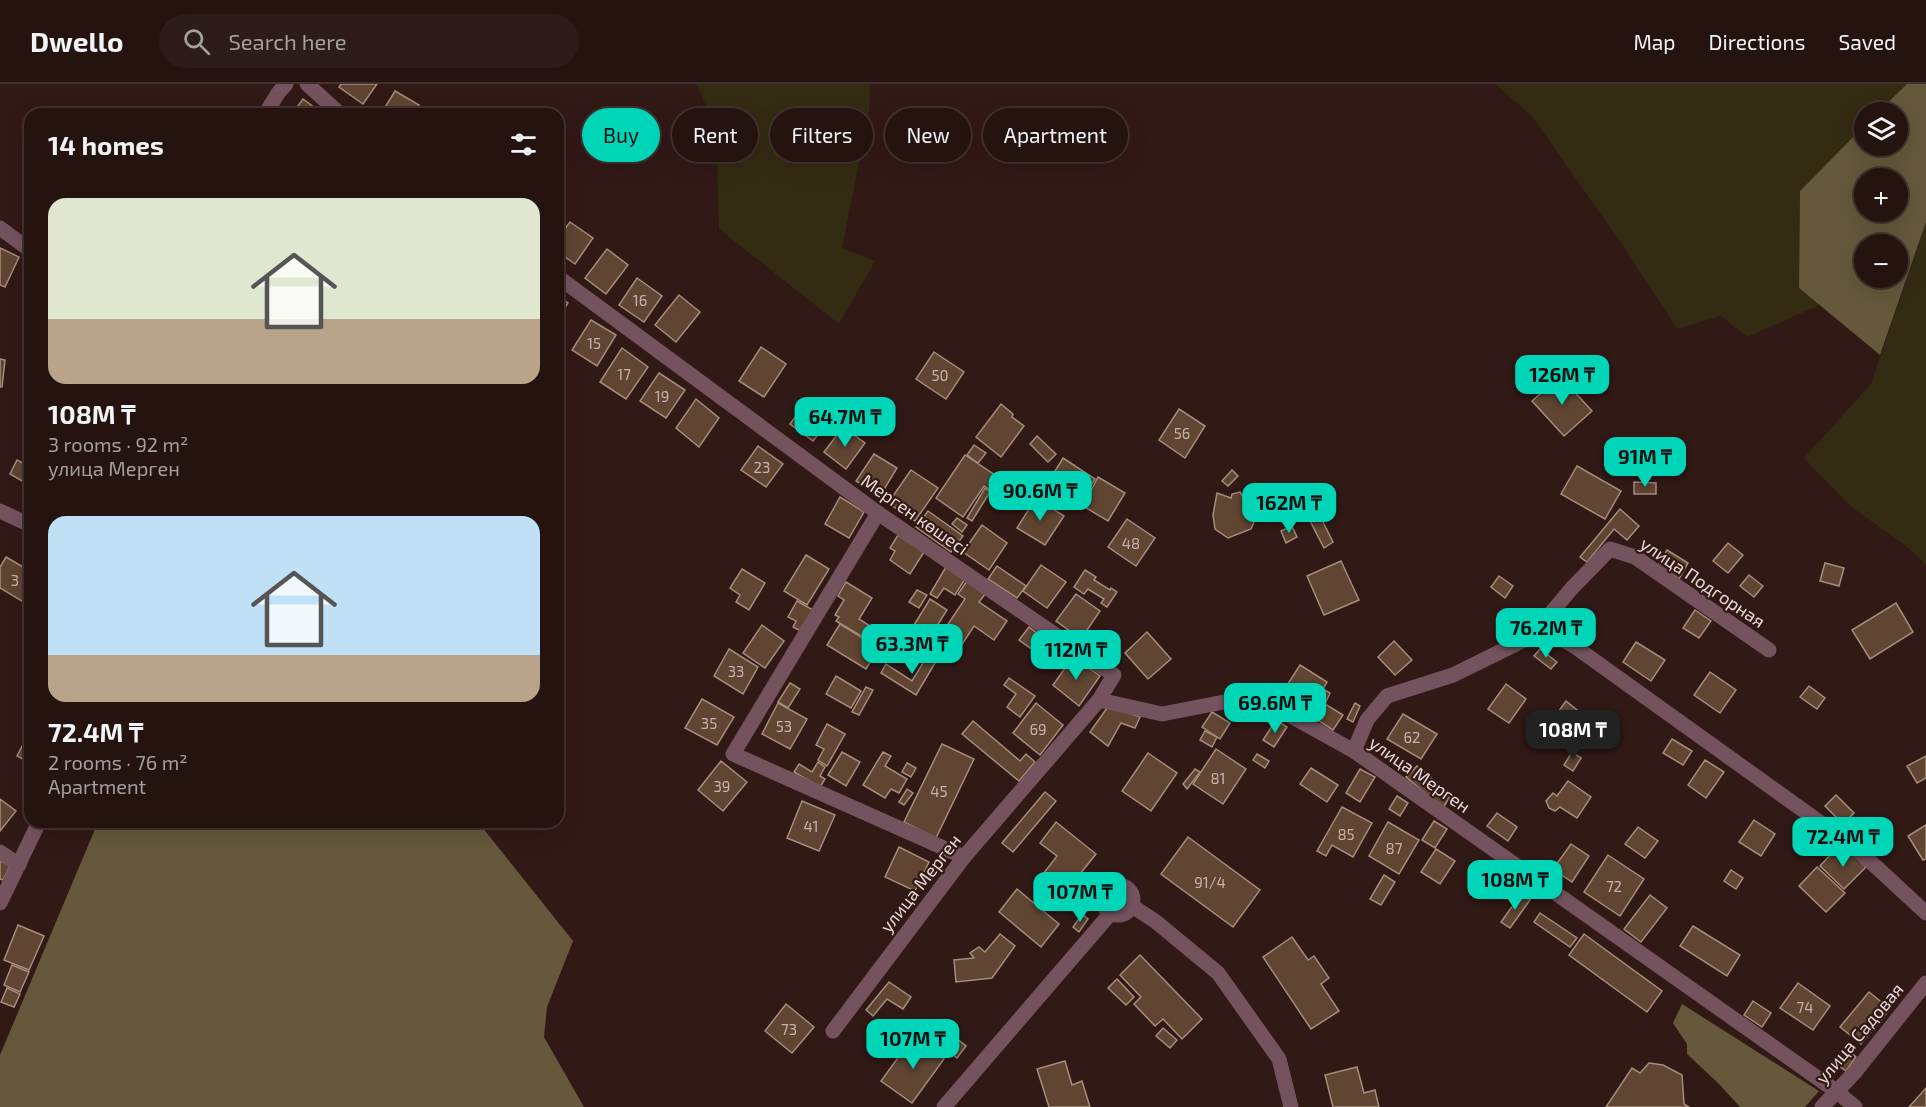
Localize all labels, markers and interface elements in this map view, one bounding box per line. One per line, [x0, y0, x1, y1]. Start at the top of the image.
search box [159, 14, 579, 68]
text: Dwello [30, 24, 123, 58]
icon: search [180, 25, 213, 58]
text: Search here [228, 28, 347, 54]
text: Map [1633, 29, 1676, 54]
text: Directions [1709, 29, 1805, 54]
text: Saved [1838, 29, 1896, 54]
map controls [1854, 102, 1908, 288]
button: layers [1854, 102, 1908, 156]
chip: Buy [582, 108, 660, 162]
chip: Rent [672, 108, 758, 162]
chip: Filters [770, 108, 873, 162]
chip: New [885, 108, 971, 162]
chip: Apartment [983, 108, 1128, 162]
icon: filters [507, 128, 540, 161]
text: 14 homes [48, 129, 164, 160]
button: + [1854, 168, 1908, 222]
button: − [1854, 234, 1908, 288]
icon: home [240, 237, 348, 345]
house number: 16 [633, 291, 647, 309]
house number: 15 [587, 334, 601, 352]
pin: 126M ₸ [1513, 355, 1611, 406]
text: 126M ₸ [1529, 362, 1595, 386]
house number: 17 [617, 365, 631, 383]
house number: 50 [931, 366, 949, 384]
house number: 19 [655, 387, 669, 405]
pin: 64.7M ₸ [790, 397, 900, 448]
text: 108M ₸ [48, 398, 135, 429]
text: 64.7M ₸ [809, 404, 881, 428]
house number: 56 [1174, 424, 1190, 442]
text: 3 rooms · 92 m² [48, 432, 188, 456]
pin: 91M ₸ [1603, 437, 1687, 488]
text: 91M ₸ [1618, 444, 1672, 468]
text: улица Мерген [48, 456, 180, 480]
house number: 23 [754, 458, 770, 476]
street label: Мерген көшесі [857, 469, 973, 559]
pin: 90.6M ₸ [985, 471, 1095, 522]
text: 90.6M ₸ [1003, 478, 1077, 502]
pin: 162M ₸ [1240, 483, 1338, 534]
text: 162M ₸ [1256, 490, 1322, 514]
street label: улица Подгорная [1636, 532, 1770, 632]
house number: 48 [1122, 534, 1140, 552]
icon: home [240, 555, 348, 663]
house number: 3 [11, 571, 19, 589]
pin: 76.2M ₸ [1491, 608, 1601, 659]
text: 76.2M ₸ [1510, 615, 1582, 639]
pin: 63.3M ₸ [857, 624, 967, 675]
pin: 112M ₸ [1027, 630, 1125, 681]
text: 63.3M ₸ [876, 631, 948, 655]
text: 112M ₸ [1045, 637, 1107, 661]
house number: 33 [728, 662, 744, 680]
pin: 69.6M ₸ [1220, 683, 1330, 734]
text: 69.6M ₸ [1238, 690, 1312, 714]
pin: 108M ₸ [1524, 710, 1622, 761]
house number: 35 [701, 714, 717, 732]
text: 72.4M ₸ [48, 716, 143, 747]
house number: 53 [776, 717, 792, 735]
text: 108M ₸ [1539, 717, 1607, 741]
house number: 69 [1029, 720, 1047, 738]
house number: 62 [1403, 728, 1421, 746]
street label: улица Мерген [1365, 731, 1475, 817]
text: 2 rooms · 76 m² [48, 750, 187, 774]
house number: 81 [1210, 769, 1226, 787]
text: Apartment [48, 774, 146, 798]
house number: 39 [714, 777, 730, 795]
house number: 45 [930, 782, 948, 800]
house number: 41 [803, 817, 819, 835]
pin: 72.4M ₸ [1788, 817, 1898, 868]
text: 72.4M ₸ [1806, 824, 1880, 848]
house number: 85 [1337, 825, 1355, 843]
street label: улица Мерген [875, 829, 965, 937]
house number: 87 [1386, 839, 1403, 857]
pin: 108M ₸ [1466, 860, 1564, 911]
text: 108M ₸ [1481, 867, 1549, 891]
pin: 107M ₸ [1031, 872, 1129, 923]
house number: 91/4 [1194, 873, 1226, 891]
house number: 72 [1606, 877, 1622, 895]
text: 107M ₸ [1047, 879, 1113, 903]
street label: улица Садовая [1810, 978, 1908, 1088]
house number: 74 [1797, 998, 1813, 1016]
pin: 107M ₸ [864, 1019, 962, 1070]
house number: 73 [781, 1020, 797, 1038]
text: 107M ₸ [880, 1026, 946, 1050]

